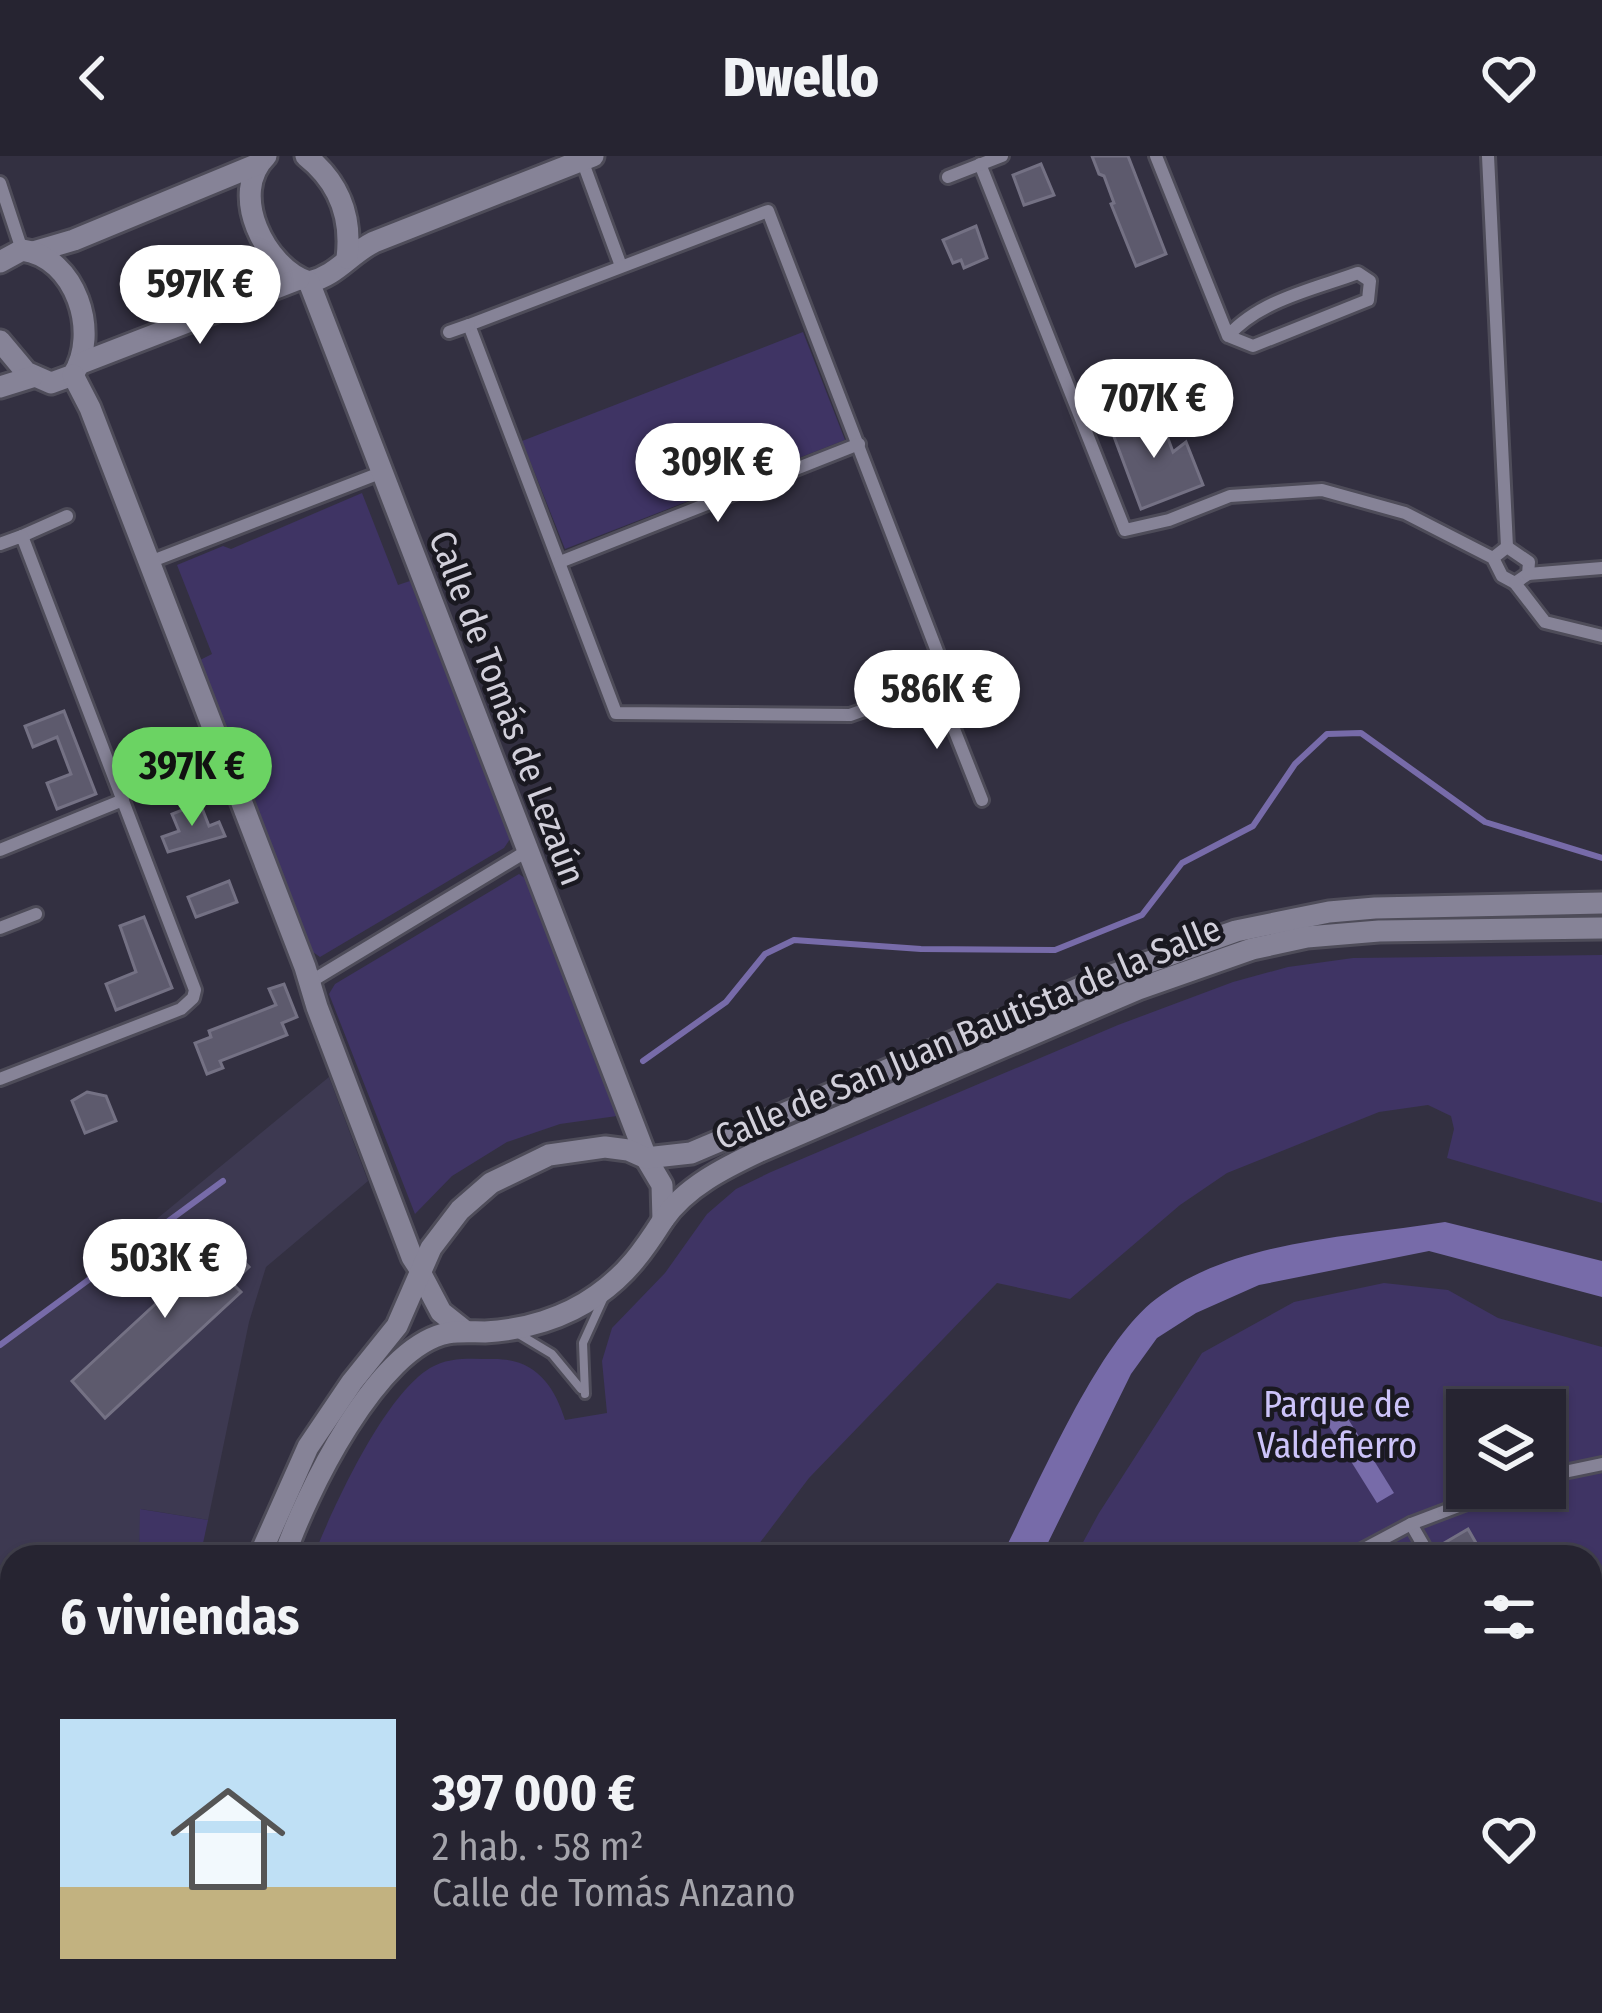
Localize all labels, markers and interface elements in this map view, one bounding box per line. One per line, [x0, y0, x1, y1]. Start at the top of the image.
icon: back [60, 45, 126, 111]
icon: heart [1476, 45, 1542, 111]
text: Dwello [723, 46, 879, 110]
pin: 597K € [102, 245, 298, 347]
text: 597K € [147, 261, 253, 307]
pin: 707K € [1056, 359, 1252, 461]
text: 707K € [1101, 375, 1207, 421]
pin: 309K € [620, 423, 816, 525]
text: 309K € [662, 439, 774, 485]
street label: Calle de Tomás de Lezaún [419, 525, 595, 891]
pin: 586K € [839, 650, 1035, 752]
text: 586K € [881, 666, 993, 712]
pin: 397K € [94, 727, 290, 829]
text: 397K € [139, 743, 245, 789]
street label: Calle de San Juan Bautista de la Salle [708, 906, 1228, 1160]
pin: 503K € [67, 1219, 263, 1321]
text: 503K € [110, 1235, 220, 1281]
park label: Parque de Valdefierro [1257, 1383, 1417, 1468]
map controls [1446, 1389, 1566, 1509]
button: layers [1446, 1389, 1566, 1509]
icon: filters [1476, 1584, 1542, 1650]
text: 6 viviendas [60, 1586, 299, 1648]
text: 397 000 € [432, 1762, 635, 1824]
icon: home [156, 1767, 300, 1911]
icon: heart [1476, 1806, 1542, 1872]
text: 2 hab. · 58 m² [432, 1824, 644, 1870]
text: Calle de Tomás Anzano [432, 1870, 796, 1916]

